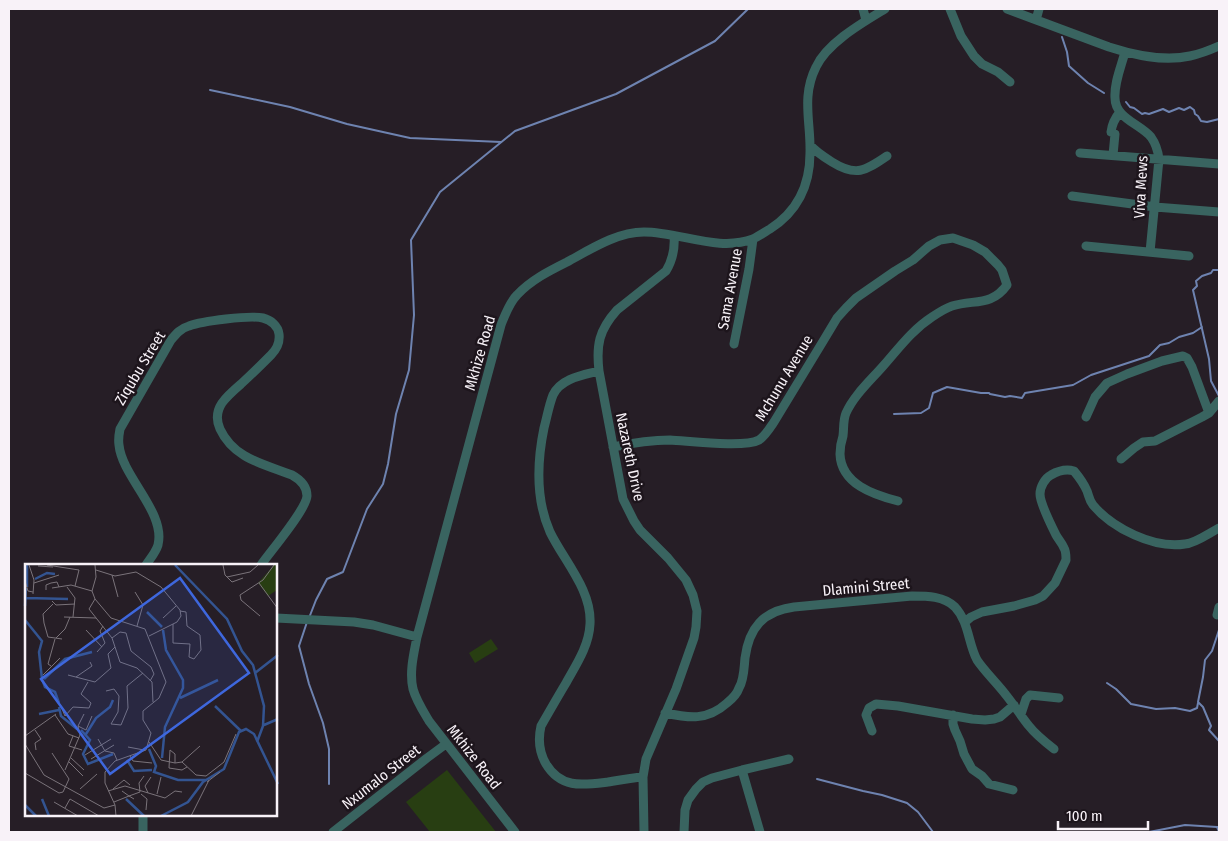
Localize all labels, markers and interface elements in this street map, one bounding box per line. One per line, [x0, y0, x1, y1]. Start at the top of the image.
street label: Viva Mews [1130, 155, 1152, 219]
street label: Sama Avenue [714, 247, 746, 331]
street label: Mkhize Road [461, 313, 499, 393]
street label: Ziqubu Street [111, 328, 169, 408]
street label: Mchunu Avenue [751, 332, 817, 424]
street label: Nazareth Drive [612, 411, 648, 503]
inset map [25, 564, 278, 816]
street label: Dlamini Street [822, 574, 910, 600]
street label: Mkhize Road [443, 721, 505, 793]
street label: Nxumalo Street [338, 741, 424, 813]
scale bar [1058, 798, 1148, 830]
text: 100 m [1066, 807, 1103, 825]

